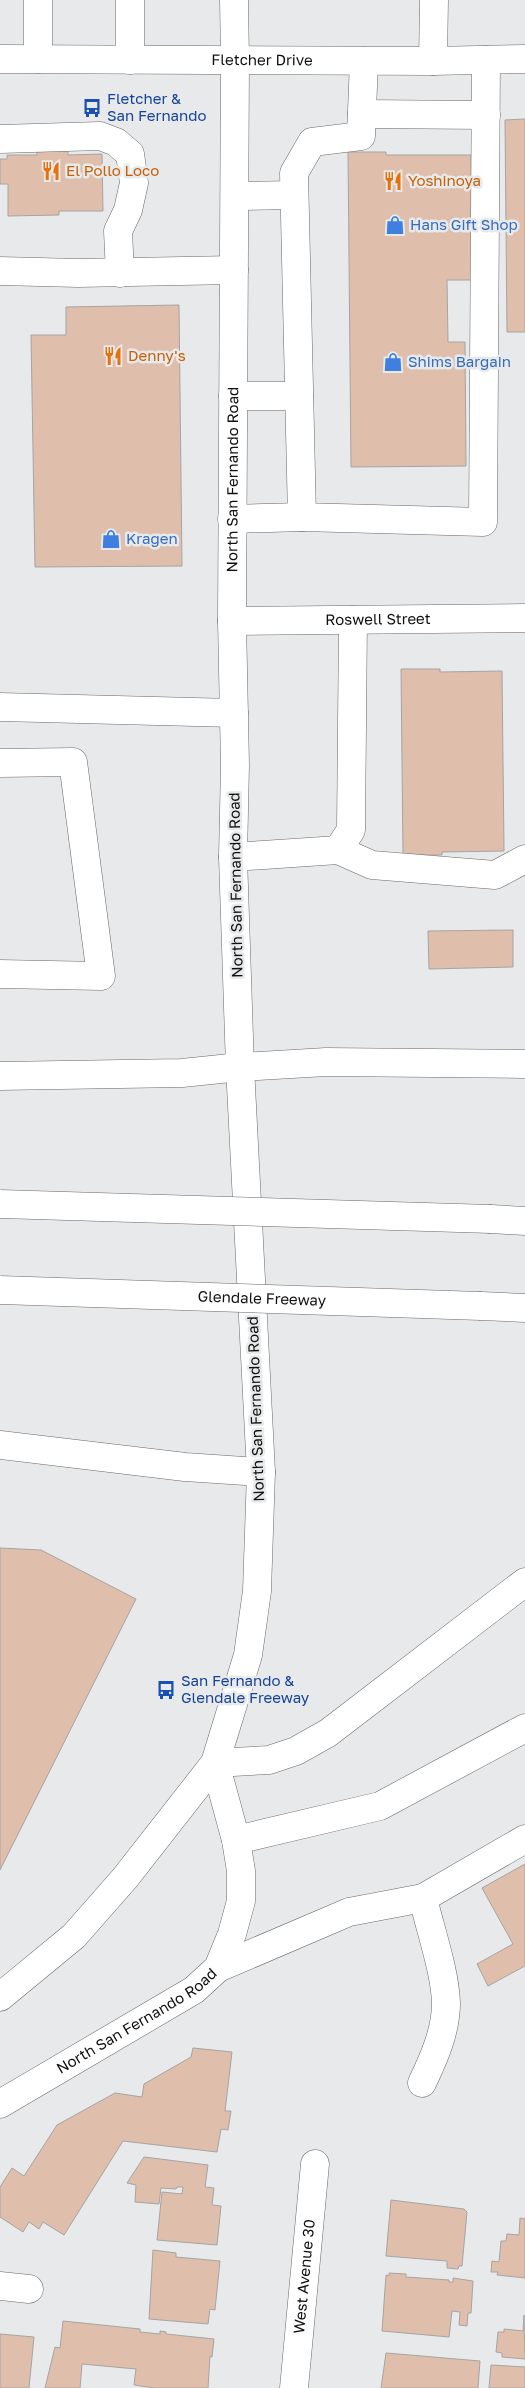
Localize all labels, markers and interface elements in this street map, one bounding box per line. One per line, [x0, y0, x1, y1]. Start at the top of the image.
street label: Fletcher Drive [211, 50, 313, 68]
place label: Fletcher & San Fernando [107, 89, 207, 124]
bus stop icon: Fletcher & San Fernando [81, 97, 103, 119]
restaurant icon: El Pollo Loco [40, 160, 62, 182]
place label: El Pollo Loco [66, 161, 159, 179]
restaurant icon: Yoshinoya [382, 170, 404, 192]
place label: Yoshinoya [408, 171, 481, 189]
shop icon: Hans Gift Shop [384, 214, 406, 236]
place label: Hans Gift Shop [410, 215, 518, 233]
restaurant icon: Denny's [102, 345, 124, 367]
place label: Denny's [128, 346, 186, 364]
shop icon: Shims Bargain [382, 351, 404, 373]
place label: Shims Bargain [408, 352, 511, 370]
street label: North San Fernando Road [222, 387, 241, 572]
shop icon: Kragen [100, 528, 122, 550]
place label: Kragen [126, 529, 178, 547]
street label: Roswell Street [325, 609, 431, 628]
street label: North San Fernando Road [224, 792, 246, 978]
street label: Glendale Freeway [197, 1287, 327, 1309]
street label: North San Fernando Road [243, 1316, 267, 1502]
place label: San Fernando & Glendale Freeway [181, 1671, 310, 1706]
bus stop icon: San Fernando & Glendale Freeway [155, 1679, 177, 1701]
street label: North San Fernando Road [53, 1964, 220, 2077]
street label: West Avenue 30 [289, 2218, 318, 2335]

